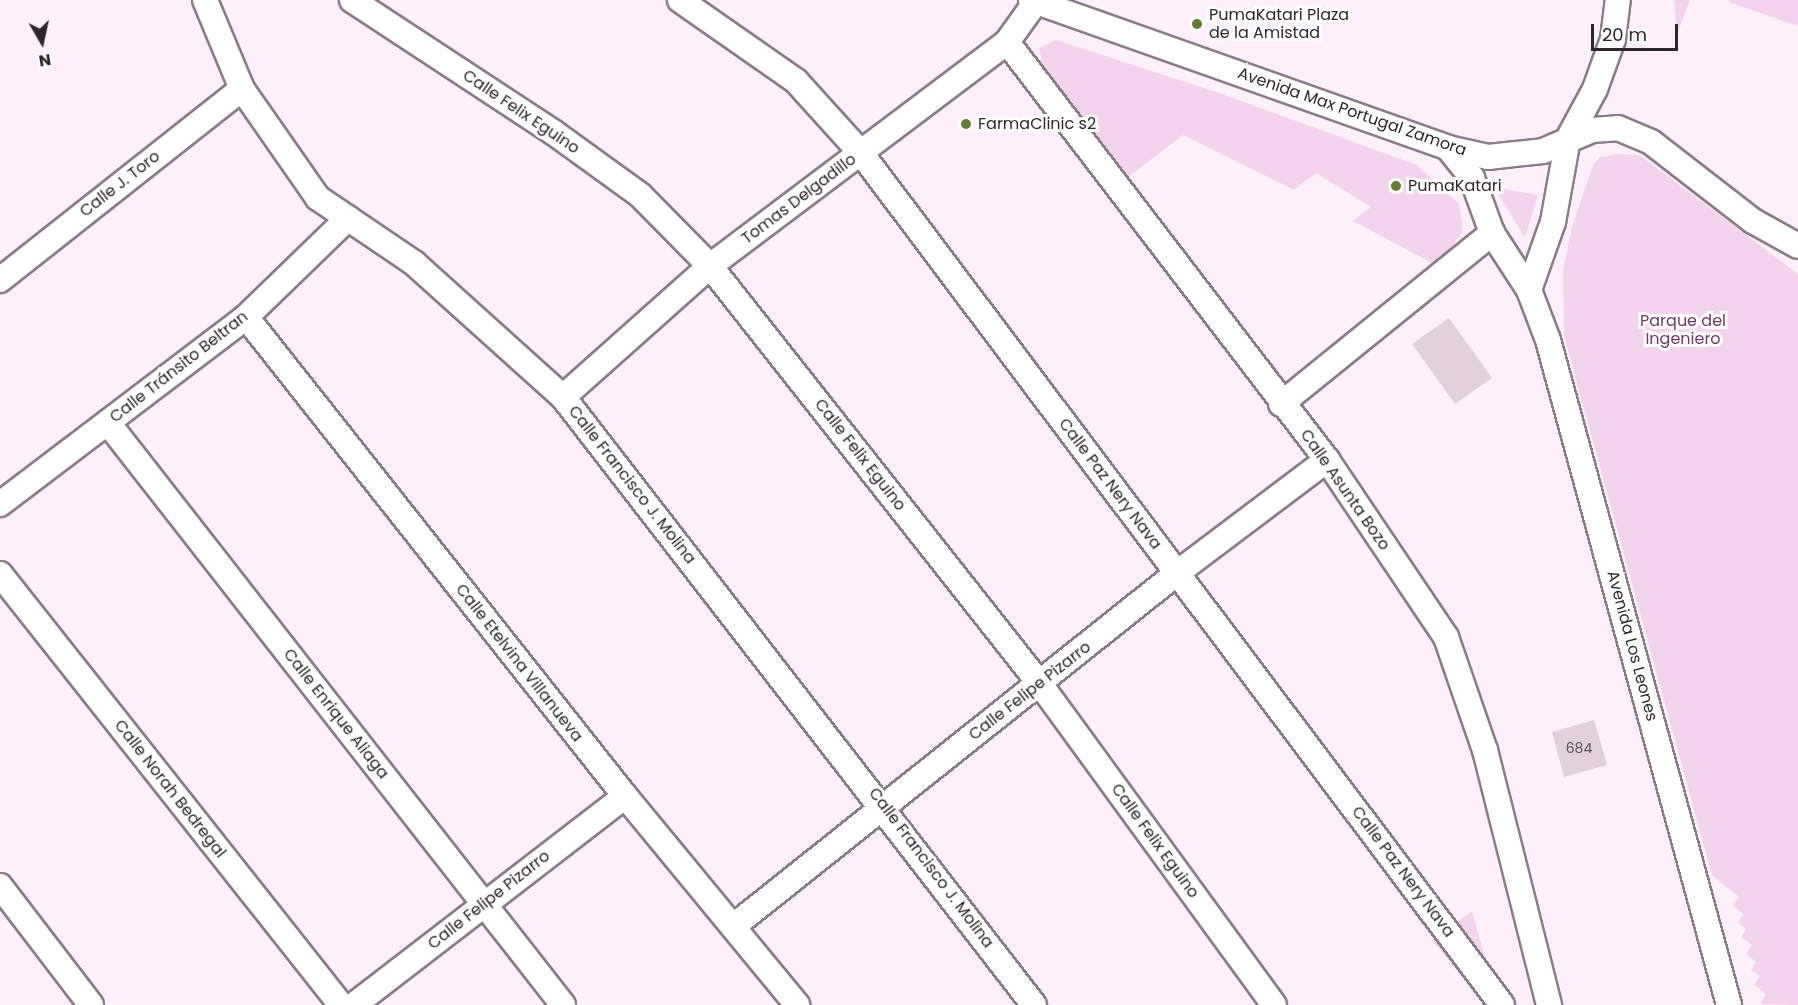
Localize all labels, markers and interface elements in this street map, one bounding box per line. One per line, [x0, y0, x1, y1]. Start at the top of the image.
place label: PumaKatari Plaza de la Amistad [1209, 5, 1349, 43]
north arrow [12, 12, 72, 72]
scale bar [1594, 12, 1681, 50]
marker: PumaKatari Plaza de la Amistad [1190, 17, 1204, 31]
text: 20 m [1602, 22, 1647, 47]
text: N [37, 48, 53, 73]
street label: Avenida Max Portugal Zamora [1235, 64, 1469, 160]
street label: Calle Felix Eguino [459, 66, 583, 158]
place label: FarmaClinic s2 [978, 114, 1096, 134]
marker: FarmaClinic s2 [959, 117, 973, 131]
street label: Calle J. Toro [76, 147, 164, 221]
street label: Tomas Delgadillo [738, 150, 860, 248]
place label: PumaKatari [1408, 176, 1502, 196]
marker: PumaKatari [1389, 179, 1403, 193]
street label: Calle Tránsito Beltran [106, 307, 252, 427]
park label: Parque del Ingeniero [1640, 311, 1726, 349]
street label: Calle Felix Eguino [810, 395, 910, 515]
street label: Calle Francisco J. Molina [564, 402, 700, 568]
street label: Calle Paz Nery Nava [1054, 415, 1166, 553]
street label: Calle Asunta Bozo [1296, 426, 1394, 554]
street label: Avenida Los Leones [1603, 569, 1661, 723]
street label: Calle Etelvina Villanueva [451, 580, 587, 746]
street label: Calle Felipe Pizarro [965, 637, 1095, 745]
street label: Calle Enrique Aliaga [279, 645, 393, 783]
street label: Calle Norah Bedregal [110, 716, 230, 862]
house number: 684 [1566, 740, 1592, 756]
street label: Calle Felix Eguino [1107, 780, 1203, 902]
street label: Calle Francisco J. Molina [864, 784, 998, 952]
street label: Calle Paz Nery Nava [1347, 803, 1459, 941]
street label: Calle Felipe Pizarro [424, 846, 554, 954]

